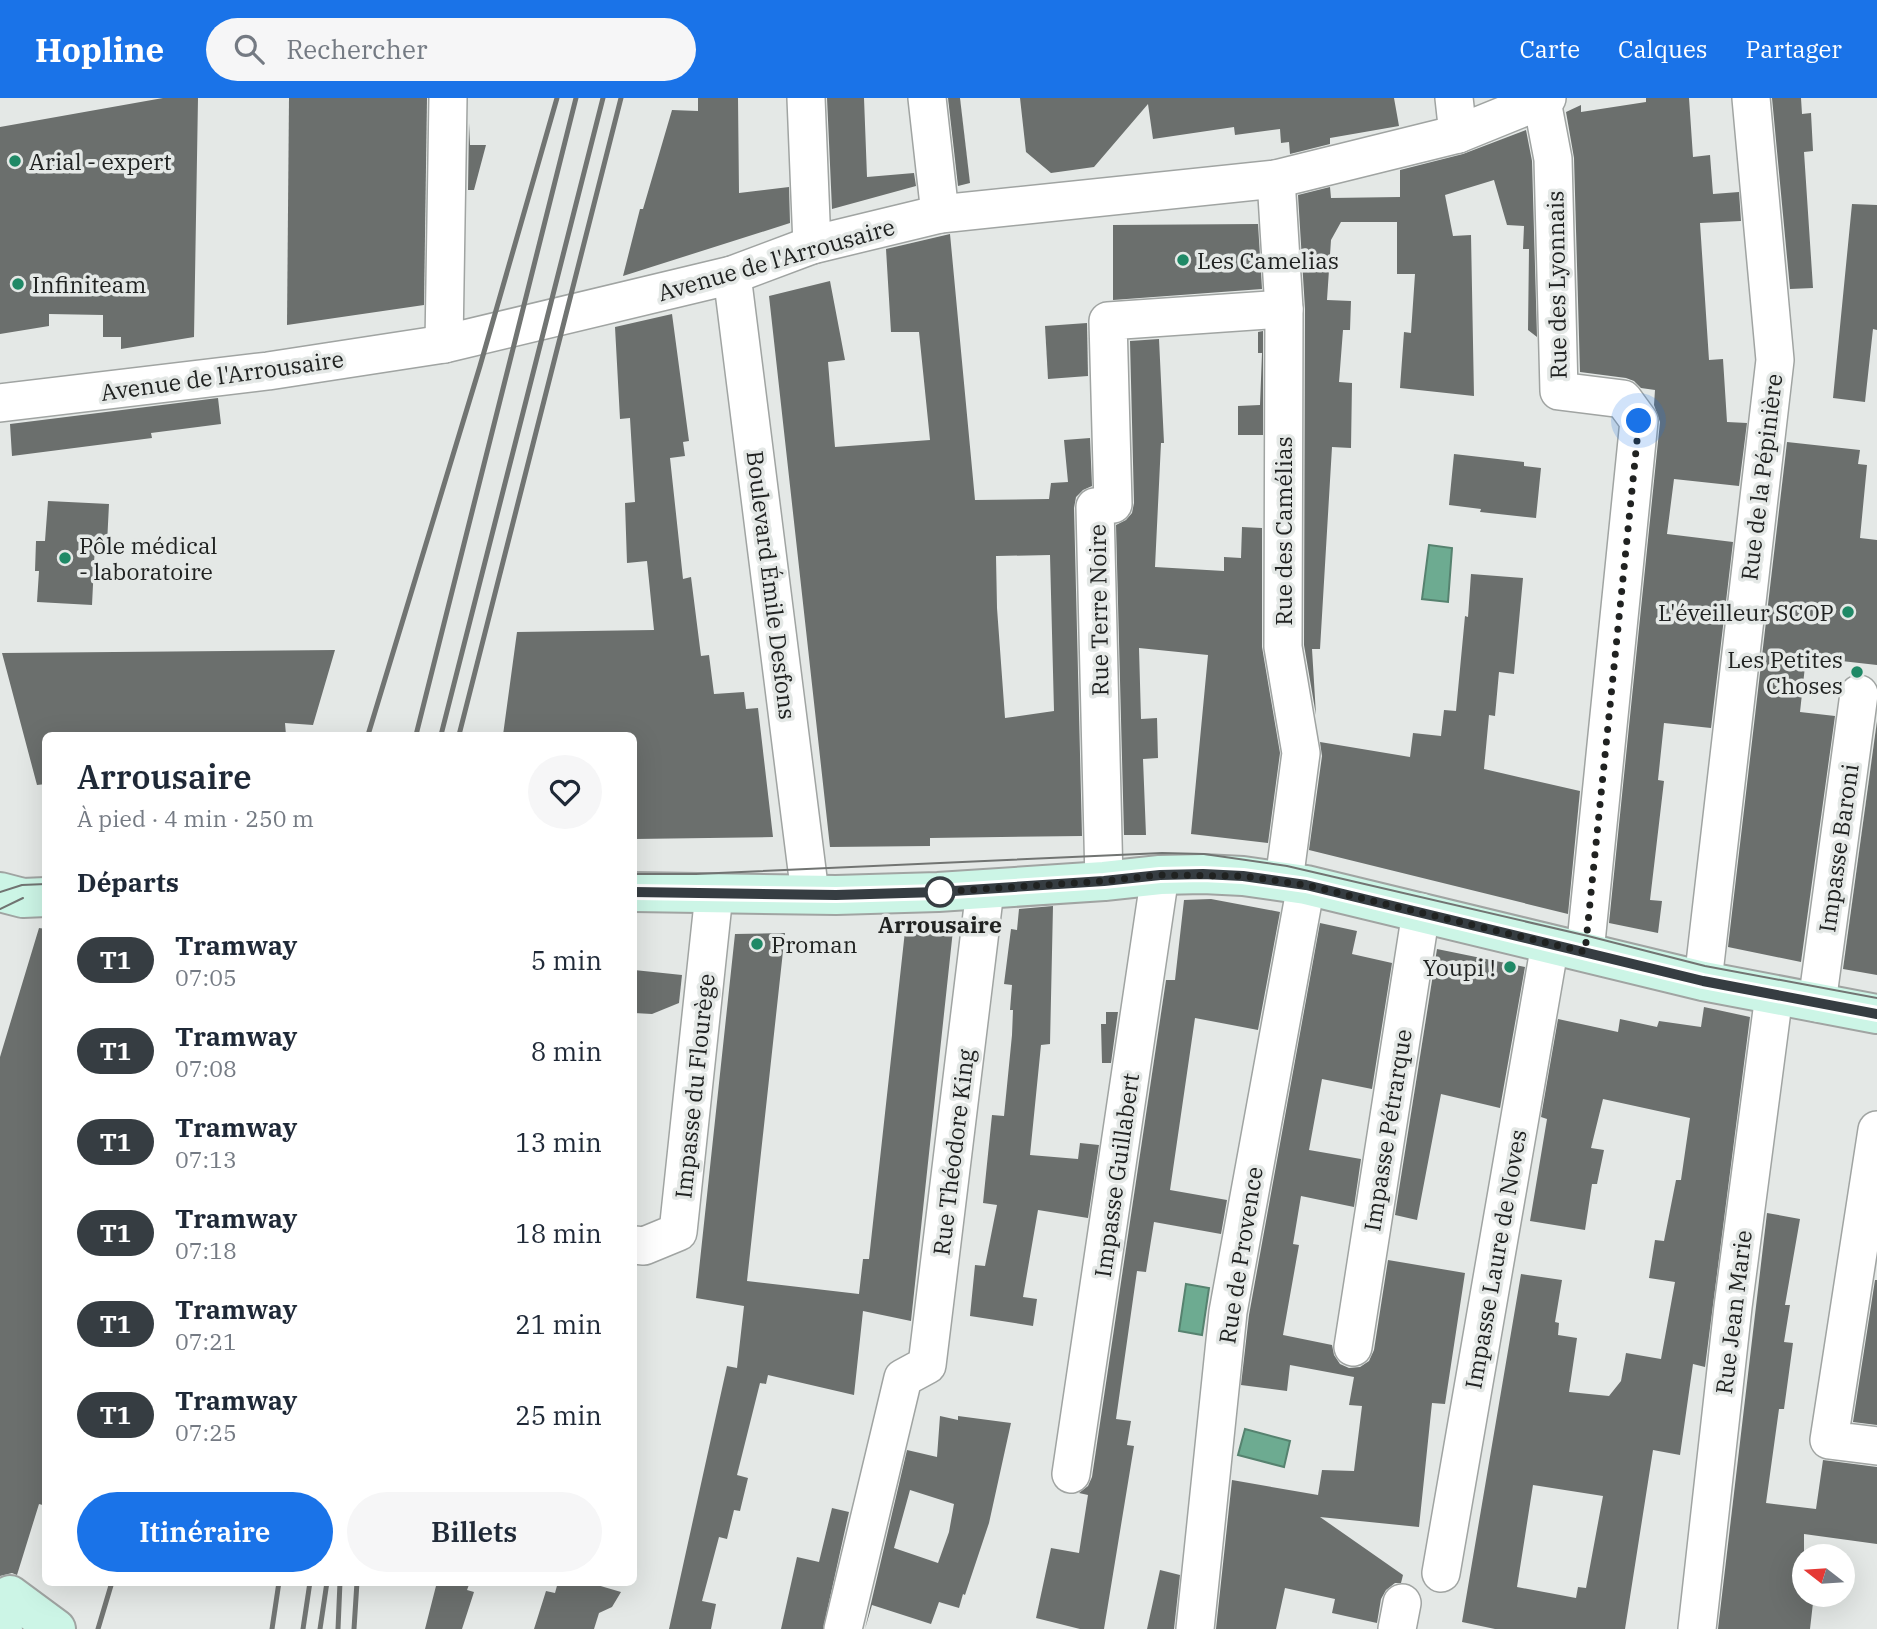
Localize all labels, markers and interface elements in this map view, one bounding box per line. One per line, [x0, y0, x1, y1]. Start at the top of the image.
search box [206, 18, 696, 81]
text: Hopline [35, 28, 164, 71]
icon: search [230, 30, 268, 68]
text: Rechercher [286, 32, 427, 66]
text: Carte [1519, 33, 1580, 65]
text: Calques [1618, 33, 1708, 65]
text: Partager [1746, 33, 1842, 65]
place label: Arial - expert [29, 146, 172, 176]
marker: Arial - expert [7, 153, 23, 169]
street label: Rue des Lyonnais [1539, 190, 1573, 380]
street label: Avenue de l'Arrousaire [654, 211, 898, 307]
place label: Les Camelias [1197, 245, 1339, 275]
marker: Les Camelias [1175, 252, 1191, 268]
place label: Infiniteam [32, 269, 146, 299]
marker: Infiniteam [10, 276, 26, 292]
street label: Avenue de l'Arrousaire [99, 343, 345, 407]
street label: Rue de la Pépinière [1733, 372, 1789, 582]
your location [1621, 403, 1656, 438]
street label: Rue des Camélias [1268, 436, 1298, 626]
street label: Boulevard Émile Desfons [741, 449, 803, 721]
street label: Rue Terre Noire [1082, 524, 1114, 696]
place label: Pôle médical - laboratoire [79, 530, 218, 586]
marker: Pôle médical - laboratoire [57, 550, 73, 566]
place label: L'éveilleur SCOP [1658, 597, 1834, 627]
marker: L'éveilleur SCOP [1840, 604, 1856, 620]
place label: Les Petites Choses [1727, 644, 1843, 700]
marker: Les Petites Choses [1849, 664, 1865, 680]
text: Arrousaire [77, 755, 252, 798]
button: heart [528, 755, 602, 829]
street label: Impasse Baroni [1811, 762, 1865, 934]
text: À pied · 4 min · 250 m [77, 803, 314, 833]
text: Départs [77, 865, 179, 899]
marker: Arrousaire [925, 877, 955, 907]
place label: Arrousaire [878, 909, 1002, 939]
text: Tramway [175, 928, 297, 962]
place label: Proman [771, 929, 857, 959]
marker: Proman [749, 936, 765, 952]
text: 5 min [531, 943, 602, 977]
text: T1 [100, 944, 131, 976]
place label: Youpi ! [1423, 952, 1496, 982]
marker: Youpi ! [1502, 959, 1518, 975]
text: 07:05 [175, 962, 237, 992]
street label: Impasse du Flourège [667, 972, 721, 1200]
text: Tramway [175, 1019, 297, 1053]
street label: Impasse Pétrarque [1356, 1027, 1418, 1233]
text: 8 min [531, 1034, 602, 1068]
text: T1 [100, 1035, 131, 1067]
street label: Rue Théodore King [925, 1047, 981, 1257]
text: 07:08 [175, 1053, 237, 1083]
street label: Impasse Guillabert [1087, 1071, 1145, 1279]
text: Tramway [175, 1110, 297, 1144]
text: 13 min [515, 1125, 602, 1159]
text: T1 [100, 1126, 131, 1158]
street label: Impasse Laure de Noves [1457, 1127, 1533, 1391]
text: 07:13 [175, 1144, 237, 1174]
street label: Rue de Provence [1211, 1164, 1269, 1346]
text: Tramway [175, 1201, 297, 1235]
text: 18 min [515, 1216, 602, 1250]
text: T1 [100, 1217, 131, 1249]
street label: Rue Jean Marie [1708, 1228, 1758, 1396]
text: 07:18 [175, 1235, 237, 1265]
text: Tramway [175, 1292, 297, 1326]
text: 21 min [515, 1307, 602, 1341]
text: T1 [100, 1308, 131, 1340]
text: 07:21 [175, 1326, 237, 1356]
text: Tramway [175, 1383, 297, 1417]
text: 25 min [515, 1398, 602, 1432]
text: T1 [100, 1399, 131, 1431]
text: 07:25 [175, 1417, 237, 1447]
button: Itinéraire [77, 1492, 333, 1572]
button: Billets [347, 1492, 602, 1572]
north arrow [1792, 1544, 1855, 1606]
map controls [1792, 1544, 1855, 1607]

